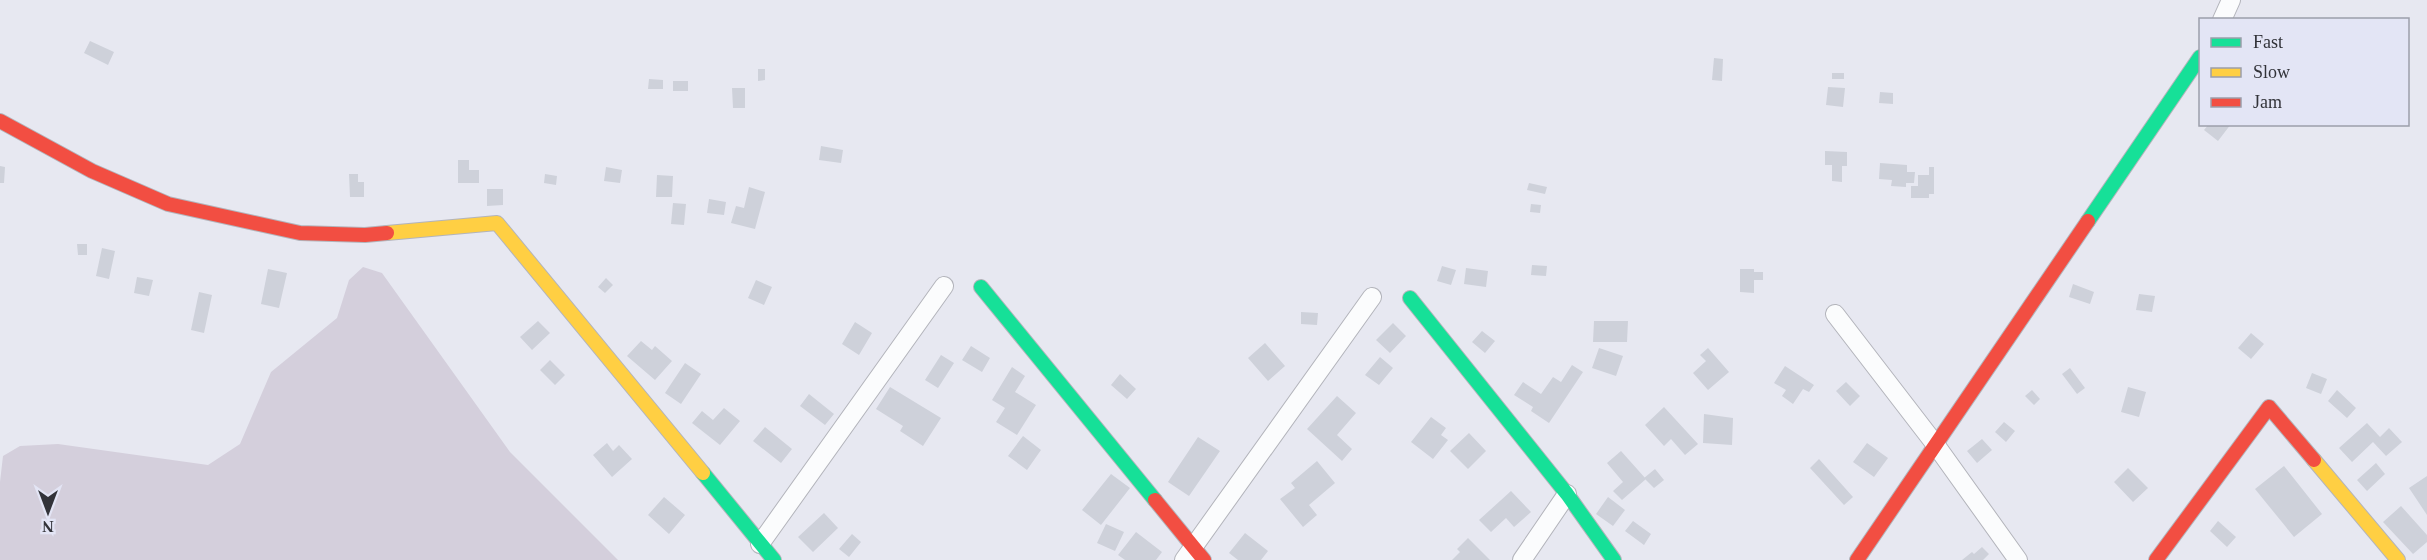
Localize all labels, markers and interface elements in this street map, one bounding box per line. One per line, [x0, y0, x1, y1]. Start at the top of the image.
legend [2199, 18, 2409, 126]
text: Fast [2253, 32, 2283, 52]
text: Slow [2253, 62, 2290, 82]
text: Jam [2253, 92, 2282, 112]
north arrow [18, 482, 78, 542]
text: N [42, 518, 54, 535]

